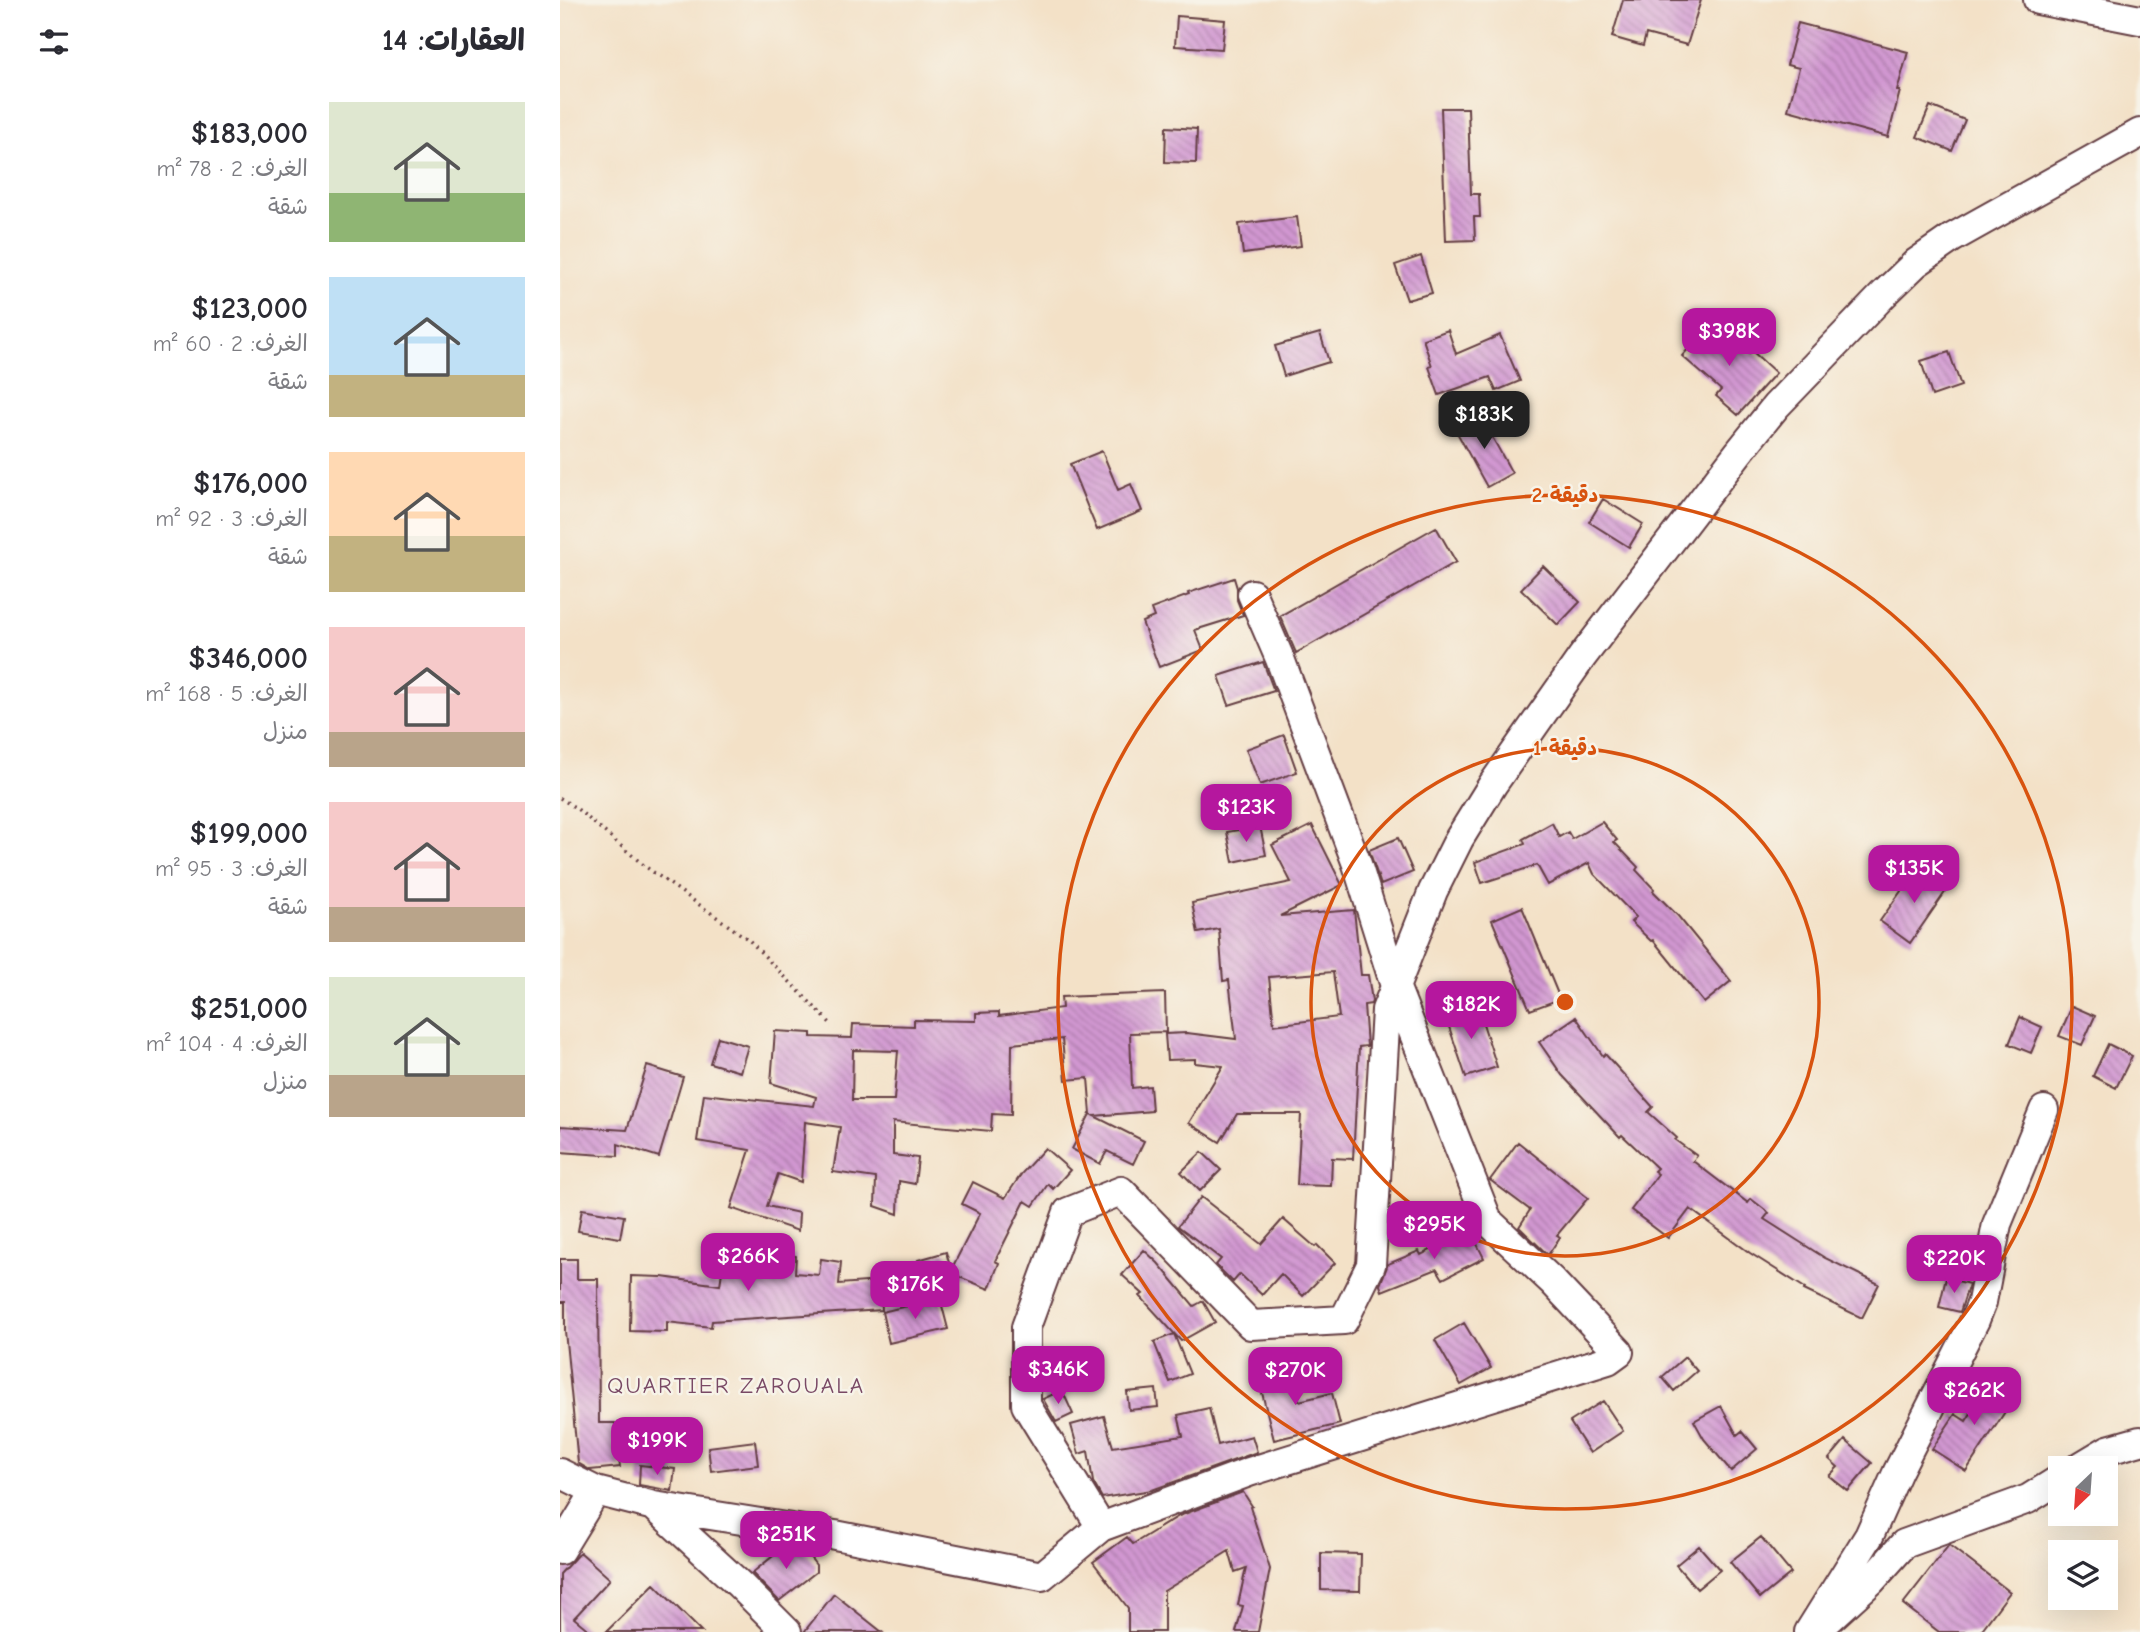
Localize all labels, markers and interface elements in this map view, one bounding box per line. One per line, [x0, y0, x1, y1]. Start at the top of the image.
icon: filters [35, 23, 73, 61]
text: العقارات: 14 [382, 23, 525, 58]
text: $183,000 [191, 116, 308, 151]
icon: home [385, 130, 469, 214]
text: الغرف: 2 · 78 m² [157, 155, 308, 182]
text: شقة [268, 193, 308, 220]
text: $123,000 [191, 291, 308, 326]
icon: home [385, 305, 469, 389]
pin: $398K [1680, 308, 1778, 368]
text: $398K [1698, 317, 1760, 344]
text: الغرف: 2 · 60 m² [153, 330, 308, 357]
text: شقة [268, 368, 308, 395]
pin: $183K [1435, 392, 1533, 451]
text: $183K [1455, 400, 1513, 427]
text: $176,000 [193, 466, 308, 501]
icon: home [385, 480, 469, 564]
text: 2 دقيقة [1532, 483, 1598, 508]
text: الغرف: 3 · 92 m² [155, 505, 308, 532]
text: شقة [268, 543, 308, 570]
text: $346,000 [188, 641, 308, 676]
icon: home [385, 655, 469, 739]
text: الغرف: 5 · 168 m² [145, 680, 308, 707]
text: منزل [263, 718, 308, 745]
text: 1 دقيقة [1533, 736, 1597, 761]
pin: $123K [1197, 784, 1295, 844]
text: $123K [1217, 793, 1275, 820]
text: $199,000 [190, 816, 308, 851]
icon: home [385, 830, 469, 914]
pin: $135K [1865, 846, 1963, 905]
text: $135K [1884, 854, 1944, 881]
text: الغرف: 3 · 95 m² [155, 855, 308, 882]
text: شقة [268, 893, 308, 920]
pin: $182K [1422, 982, 1520, 1041]
text: $182K [1441, 990, 1501, 1017]
centre of rings [1553, 990, 1577, 1014]
text: $251,000 [190, 991, 308, 1026]
icon: home [385, 1005, 469, 1089]
text: الغرف: 4 · 104 m² [146, 1030, 308, 1057]
text: منزل [263, 1068, 308, 1095]
pin: $295K [1385, 1202, 1483, 1261]
text: $295K [1403, 1210, 1465, 1237]
pin: $266K [699, 1234, 797, 1293]
pin: $220K [1905, 1236, 2003, 1295]
text: $266K [717, 1242, 779, 1269]
text: $220K [1923, 1244, 1985, 1271]
pin: $176K [866, 1262, 964, 1321]
text: $176K [886, 1270, 944, 1297]
pin: $346K [1009, 1346, 1107, 1406]
pin: $270K [1246, 1348, 1344, 1407]
text: $346K [1028, 1355, 1088, 1382]
text: $270K [1264, 1356, 1326, 1383]
pin: $262K [1925, 1368, 2023, 1427]
district label: QUARTIER ZAROUALA [607, 1372, 865, 1399]
text: $262K [1943, 1376, 2005, 1403]
pin: $199K [608, 1418, 706, 1477]
text: $199K [627, 1426, 687, 1453]
north arrow [2048, 1456, 2118, 1526]
map controls [2048, 1456, 2118, 1610]
pin: $251K [737, 1512, 835, 1571]
text: $251K [756, 1520, 816, 1547]
button: layers [2048, 1540, 2118, 1610]

